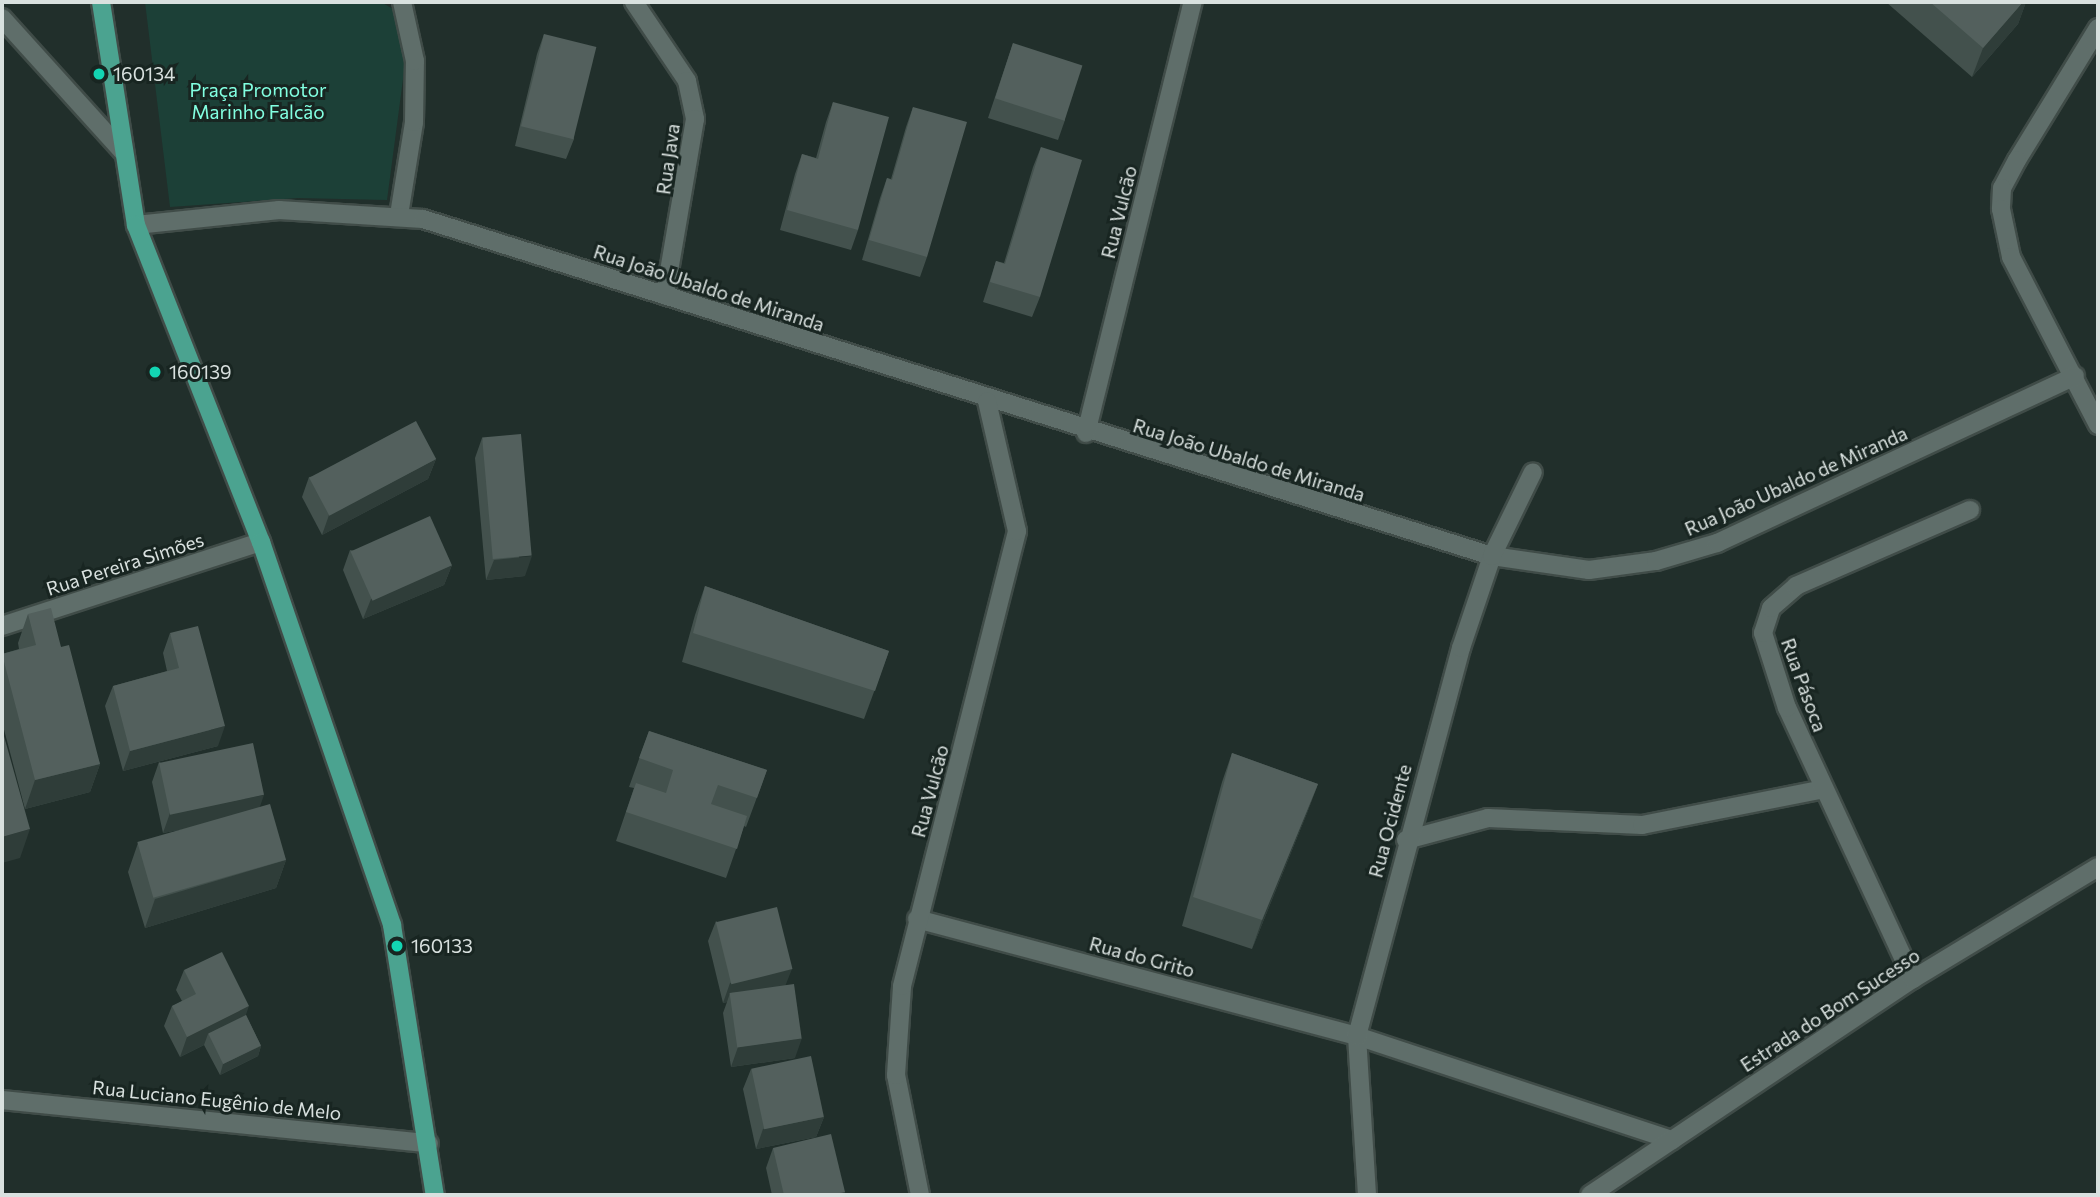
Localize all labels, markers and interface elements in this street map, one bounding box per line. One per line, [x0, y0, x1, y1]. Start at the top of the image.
place label: 160134 [113, 63, 175, 85]
marker: 160134 [91, 66, 107, 82]
park label: Praça Promotor Marinho Falcão [189, 79, 327, 123]
street label: Rua Java [652, 122, 684, 196]
street label: Rua Vulcão [1096, 163, 1142, 261]
street label: Rua João Ubaldo de Miranda [591, 240, 827, 336]
place label: 160139 [169, 361, 232, 383]
marker: 160139 [147, 364, 163, 380]
street label: Rua João Ubaldo de Miranda [1130, 414, 1368, 506]
street label: Rua João Ubaldo de Miranda [1681, 422, 1911, 540]
street label: Rua Pereira Simões [43, 528, 207, 600]
street label: Rua Pásoca [1777, 635, 1831, 735]
street label: Rua Vulcão [907, 742, 953, 840]
street label: Rua Ocidente [1364, 762, 1416, 880]
street label: Rua do Grito [1087, 932, 1197, 982]
place label: 160133 [411, 935, 473, 957]
marker: 160133 [389, 938, 405, 954]
street label: Estrada do Bom Sucesso [1736, 944, 1924, 1076]
street label: Rua Luciano Eugênio de Melo [91, 1076, 343, 1124]

